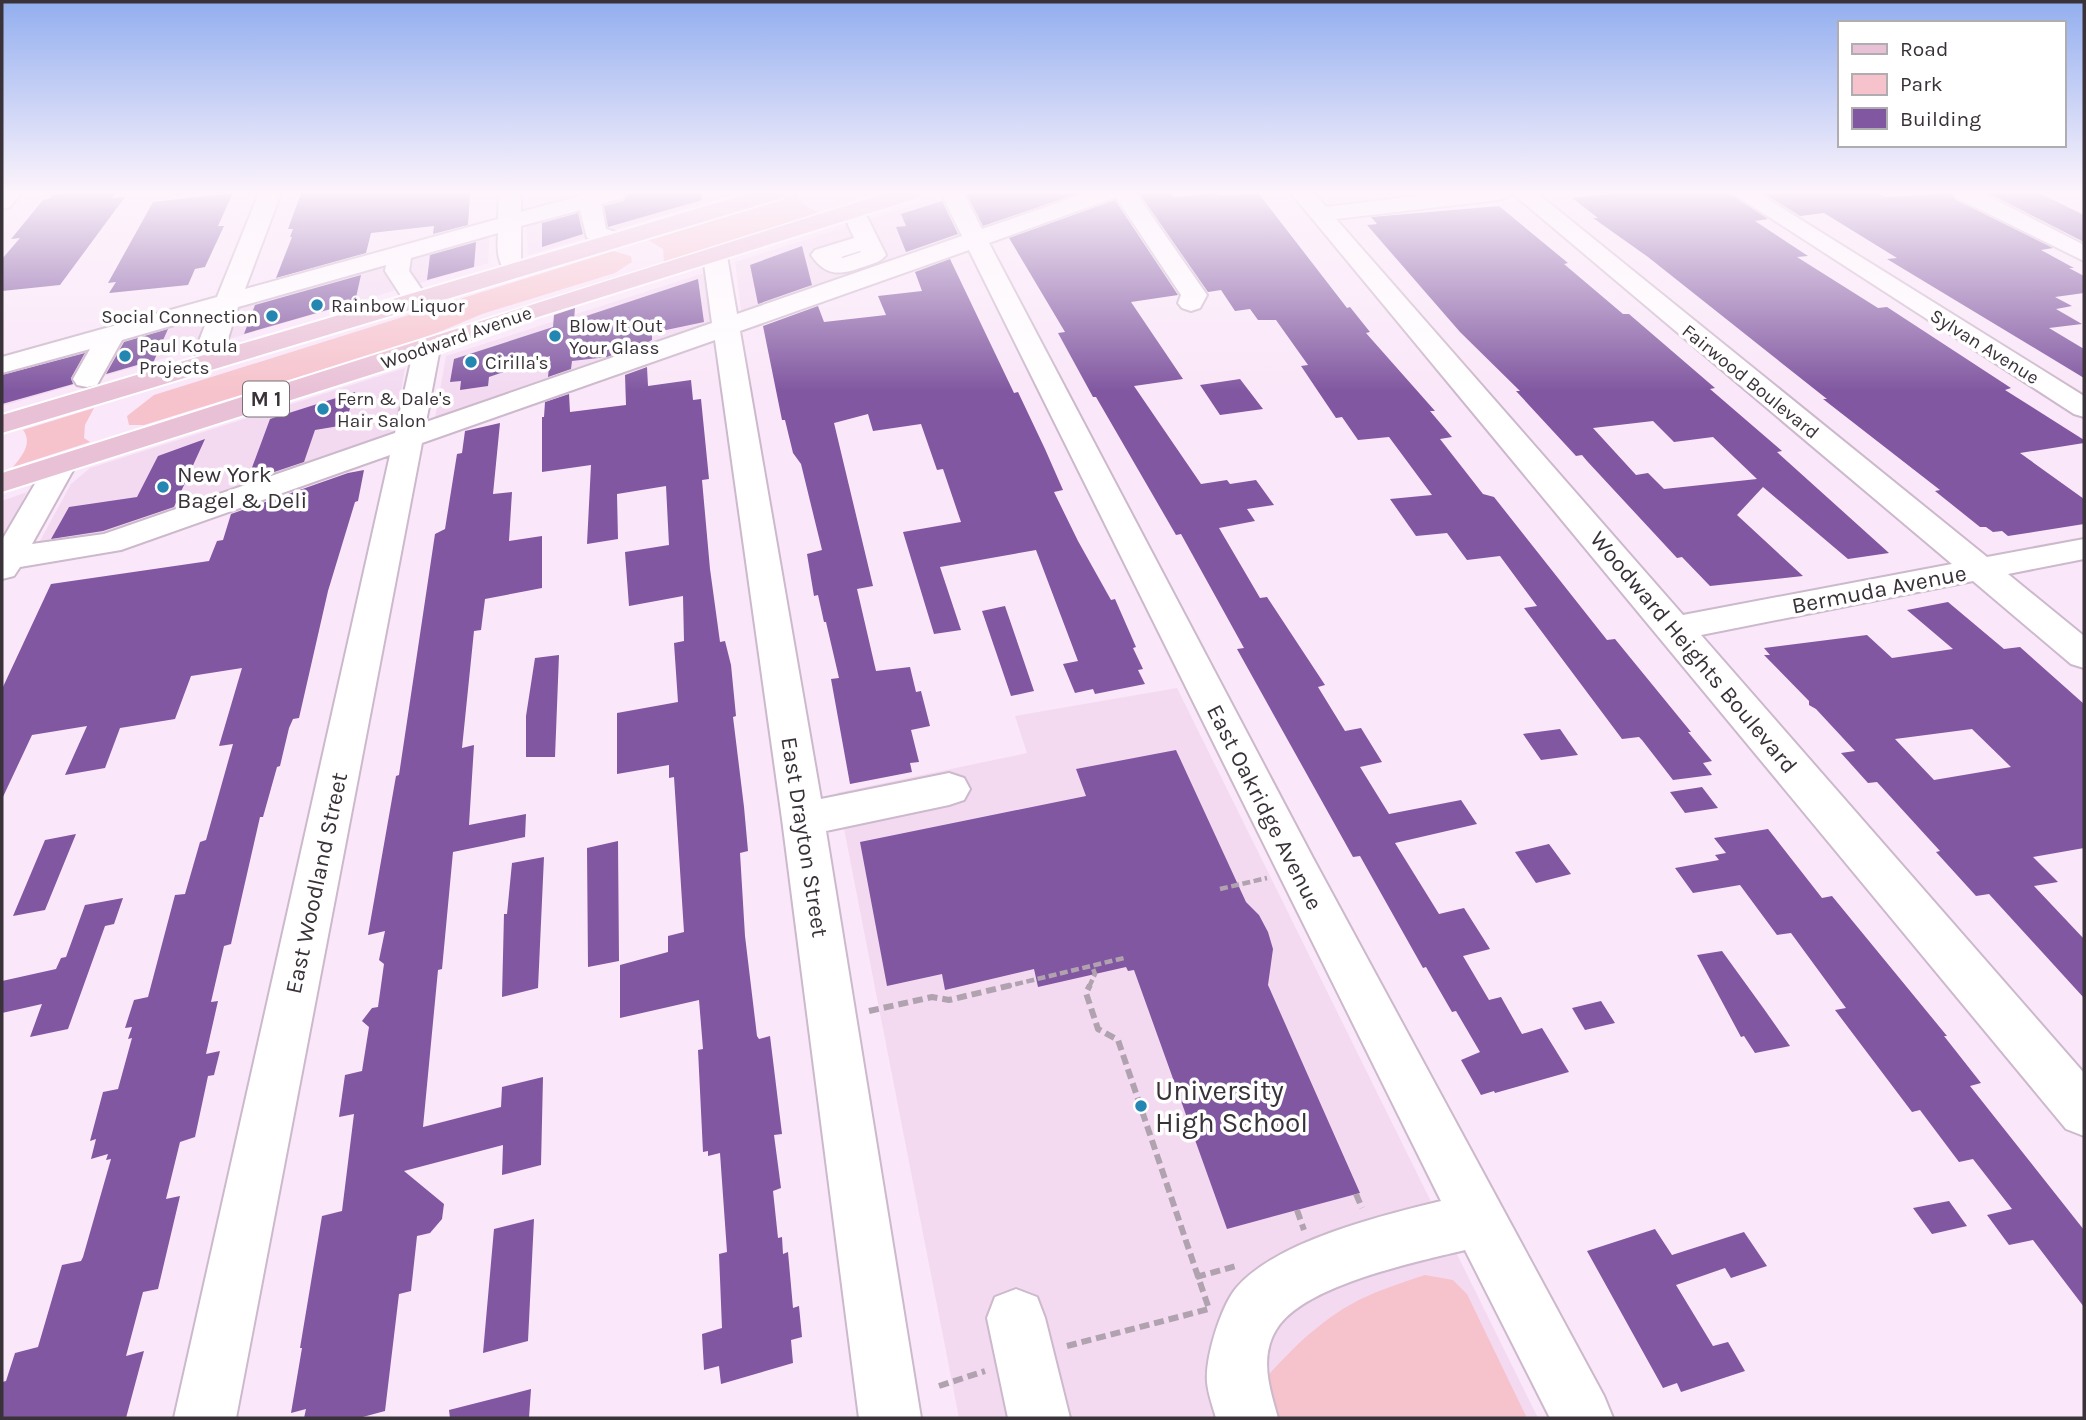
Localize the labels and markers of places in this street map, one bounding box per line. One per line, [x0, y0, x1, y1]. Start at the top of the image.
place label: Rainbow Liquor [331, 295, 465, 317]
marker: Rainbow Liquor [309, 297, 325, 313]
place label: Social Connection [101, 306, 258, 328]
marker: Social Connection [264, 308, 280, 324]
place label: Blow It Out Your Glass [569, 315, 663, 359]
marker: Blow It Out Your Glass [547, 328, 563, 344]
place label: Paul Kotula Projects [139, 335, 238, 379]
marker: Paul Kotula Projects [117, 348, 133, 364]
place label: Cirilla's [485, 352, 549, 374]
marker: Cirilla's [463, 354, 479, 370]
place label: Fern & Dale's Hair Salon [337, 388, 452, 432]
marker: Fern & Dale's Hair Salon [315, 401, 331, 417]
place label: New York Bagel & Deli [177, 461, 307, 514]
marker: New York Bagel & Deli [155, 479, 171, 495]
place label: University High School [1155, 1074, 1308, 1139]
marker: University High School [1133, 1098, 1149, 1114]

